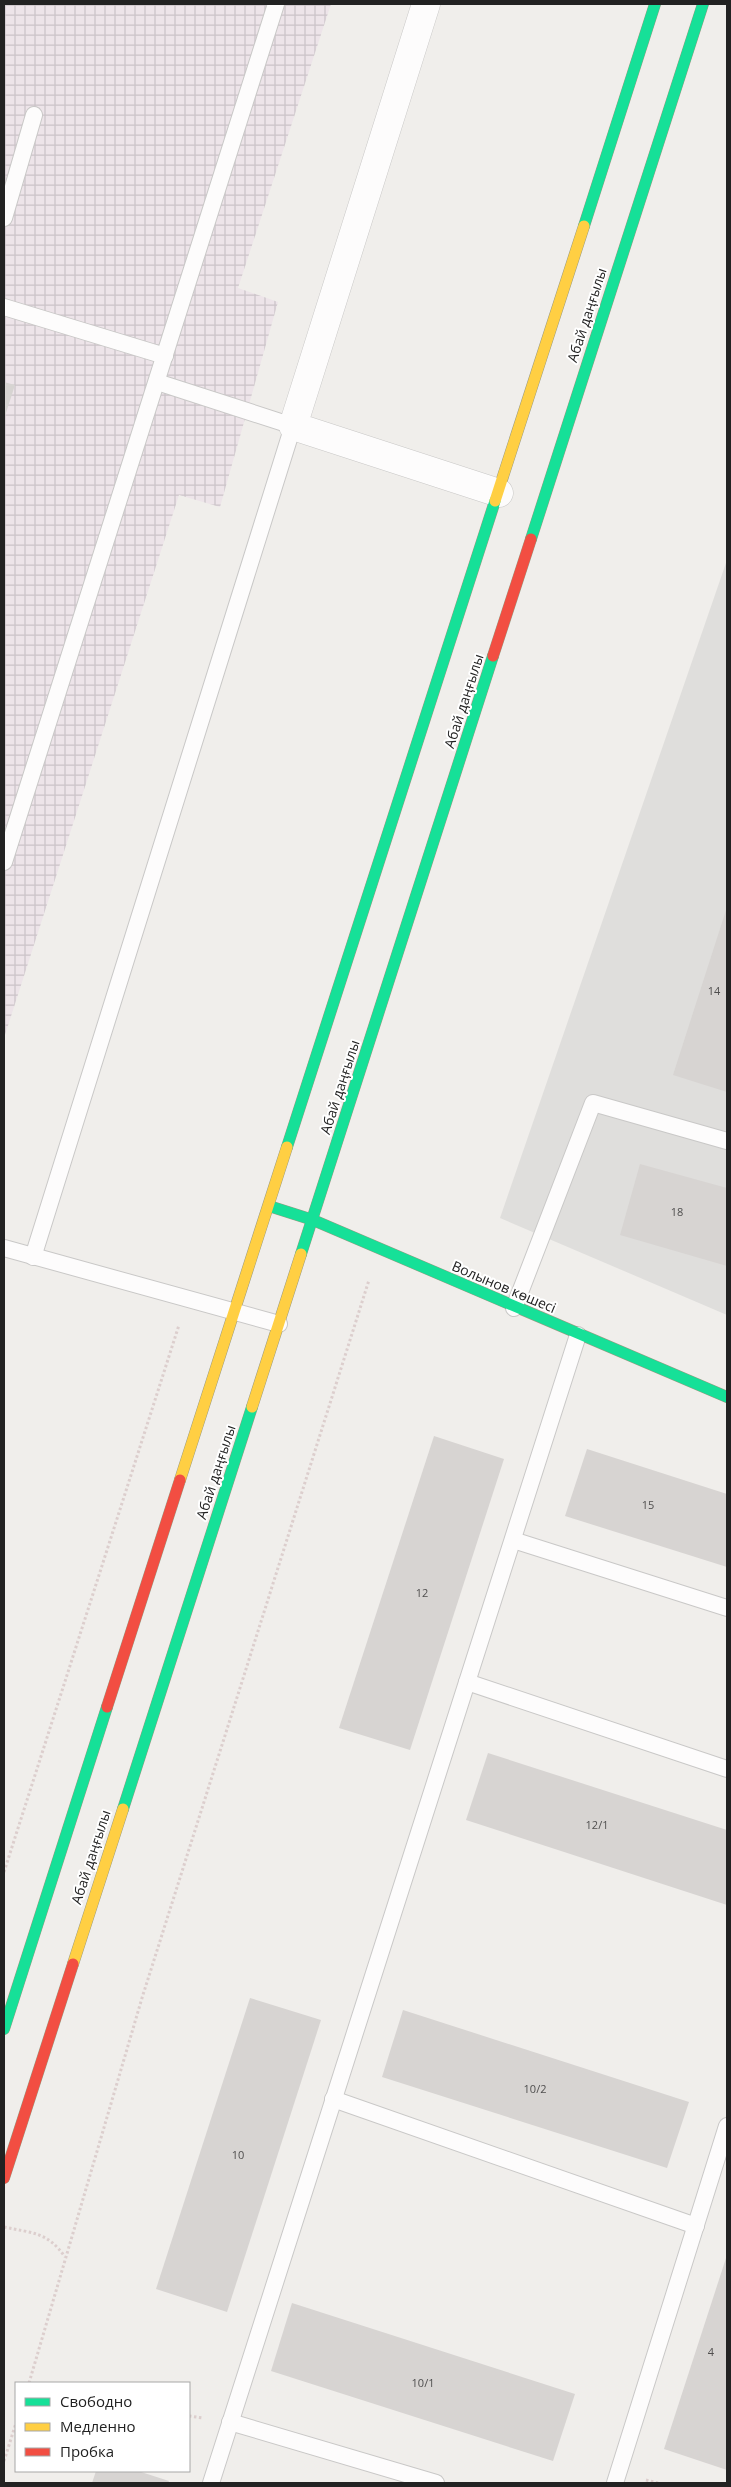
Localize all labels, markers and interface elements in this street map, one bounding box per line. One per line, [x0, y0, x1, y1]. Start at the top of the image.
street label: Абай даңғылы [562, 265, 611, 364]
street label: Абай даңғылы [439, 651, 488, 750]
house number: 14 [708, 983, 721, 998]
street label: Абай даңғылы [315, 1037, 364, 1136]
house number: 18 [671, 1204, 683, 1219]
street label: Волынов көшесі [449, 1256, 559, 1317]
street label: Абай даңғылы [191, 1422, 240, 1521]
house number: 15 [642, 1497, 654, 1512]
house number: 12 [416, 1585, 428, 1600]
street label: Абай даңғылы [66, 1807, 115, 1906]
house number: 12/1 [586, 1817, 608, 1832]
house number: 10/2 [524, 2081, 546, 2096]
house number: 10 [232, 2147, 244, 2162]
house number: 4 [708, 2344, 715, 2359]
house number: 10/1 [412, 2375, 434, 2390]
legend [15, 2382, 190, 2472]
text: Свободно [60, 2391, 132, 2411]
text: Медленно [60, 2416, 136, 2436]
text: Пробка [60, 2441, 114, 2461]

